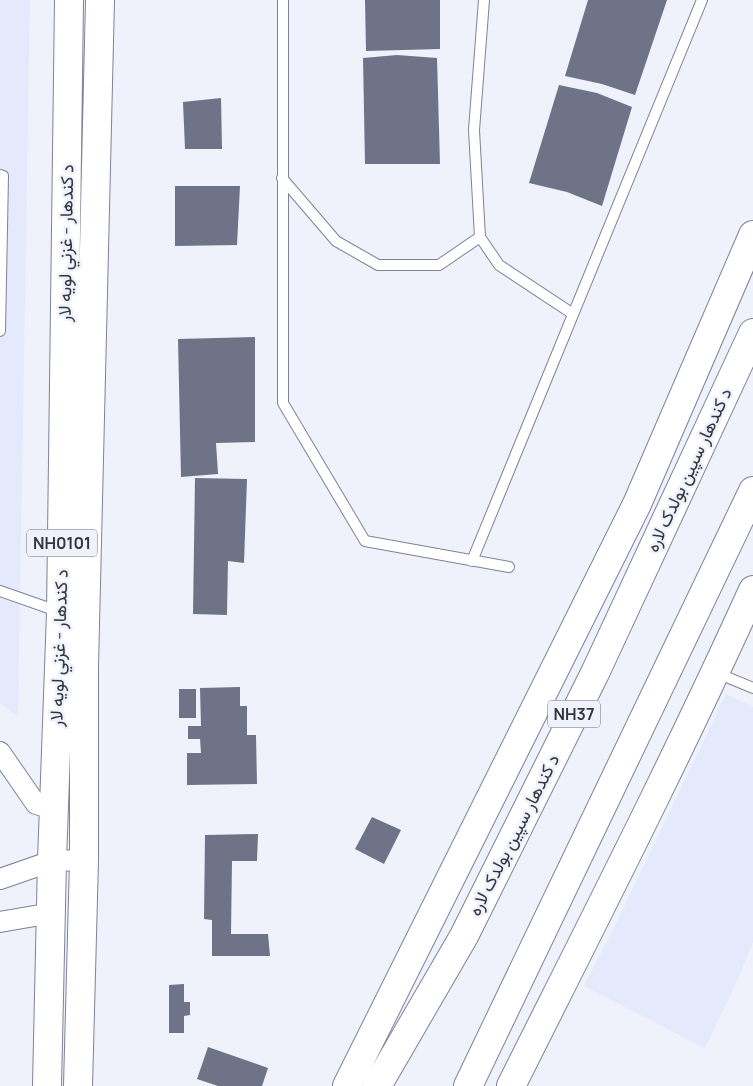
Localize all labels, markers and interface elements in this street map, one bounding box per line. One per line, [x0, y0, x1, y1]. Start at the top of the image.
street label: د کندهار - غزني لويه لار [52, 164, 82, 323]
street label: د کندهار سپین بولدک لاره [640, 384, 738, 556]
road number: NH0101 [27, 530, 97, 556]
street label: د کندهار - غزني لويه لار [43, 569, 77, 728]
road number: NH37 [548, 701, 600, 728]
street label: د کندهار سپین بولدک لاره [462, 750, 565, 920]

